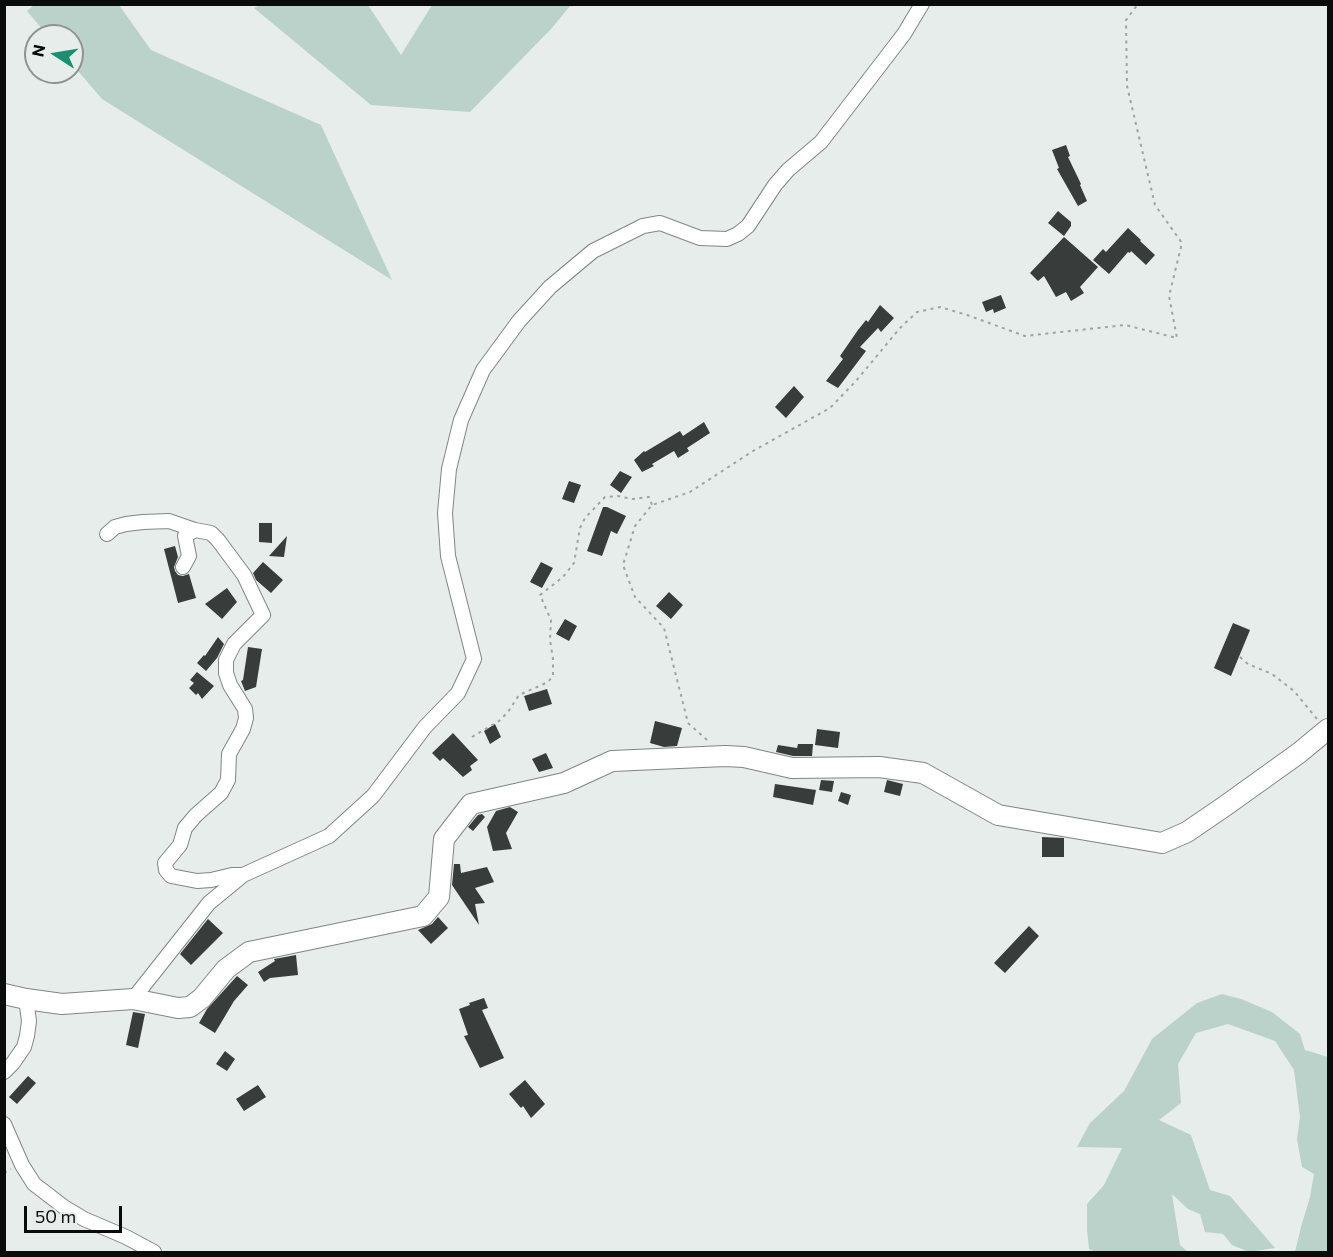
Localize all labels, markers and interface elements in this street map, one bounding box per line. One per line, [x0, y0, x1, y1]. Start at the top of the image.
north arrow [24, 24, 84, 84]
text: N [27, 43, 48, 58]
scale bar [27, 1194, 124, 1232]
text: 50 m [35, 1205, 76, 1227]

